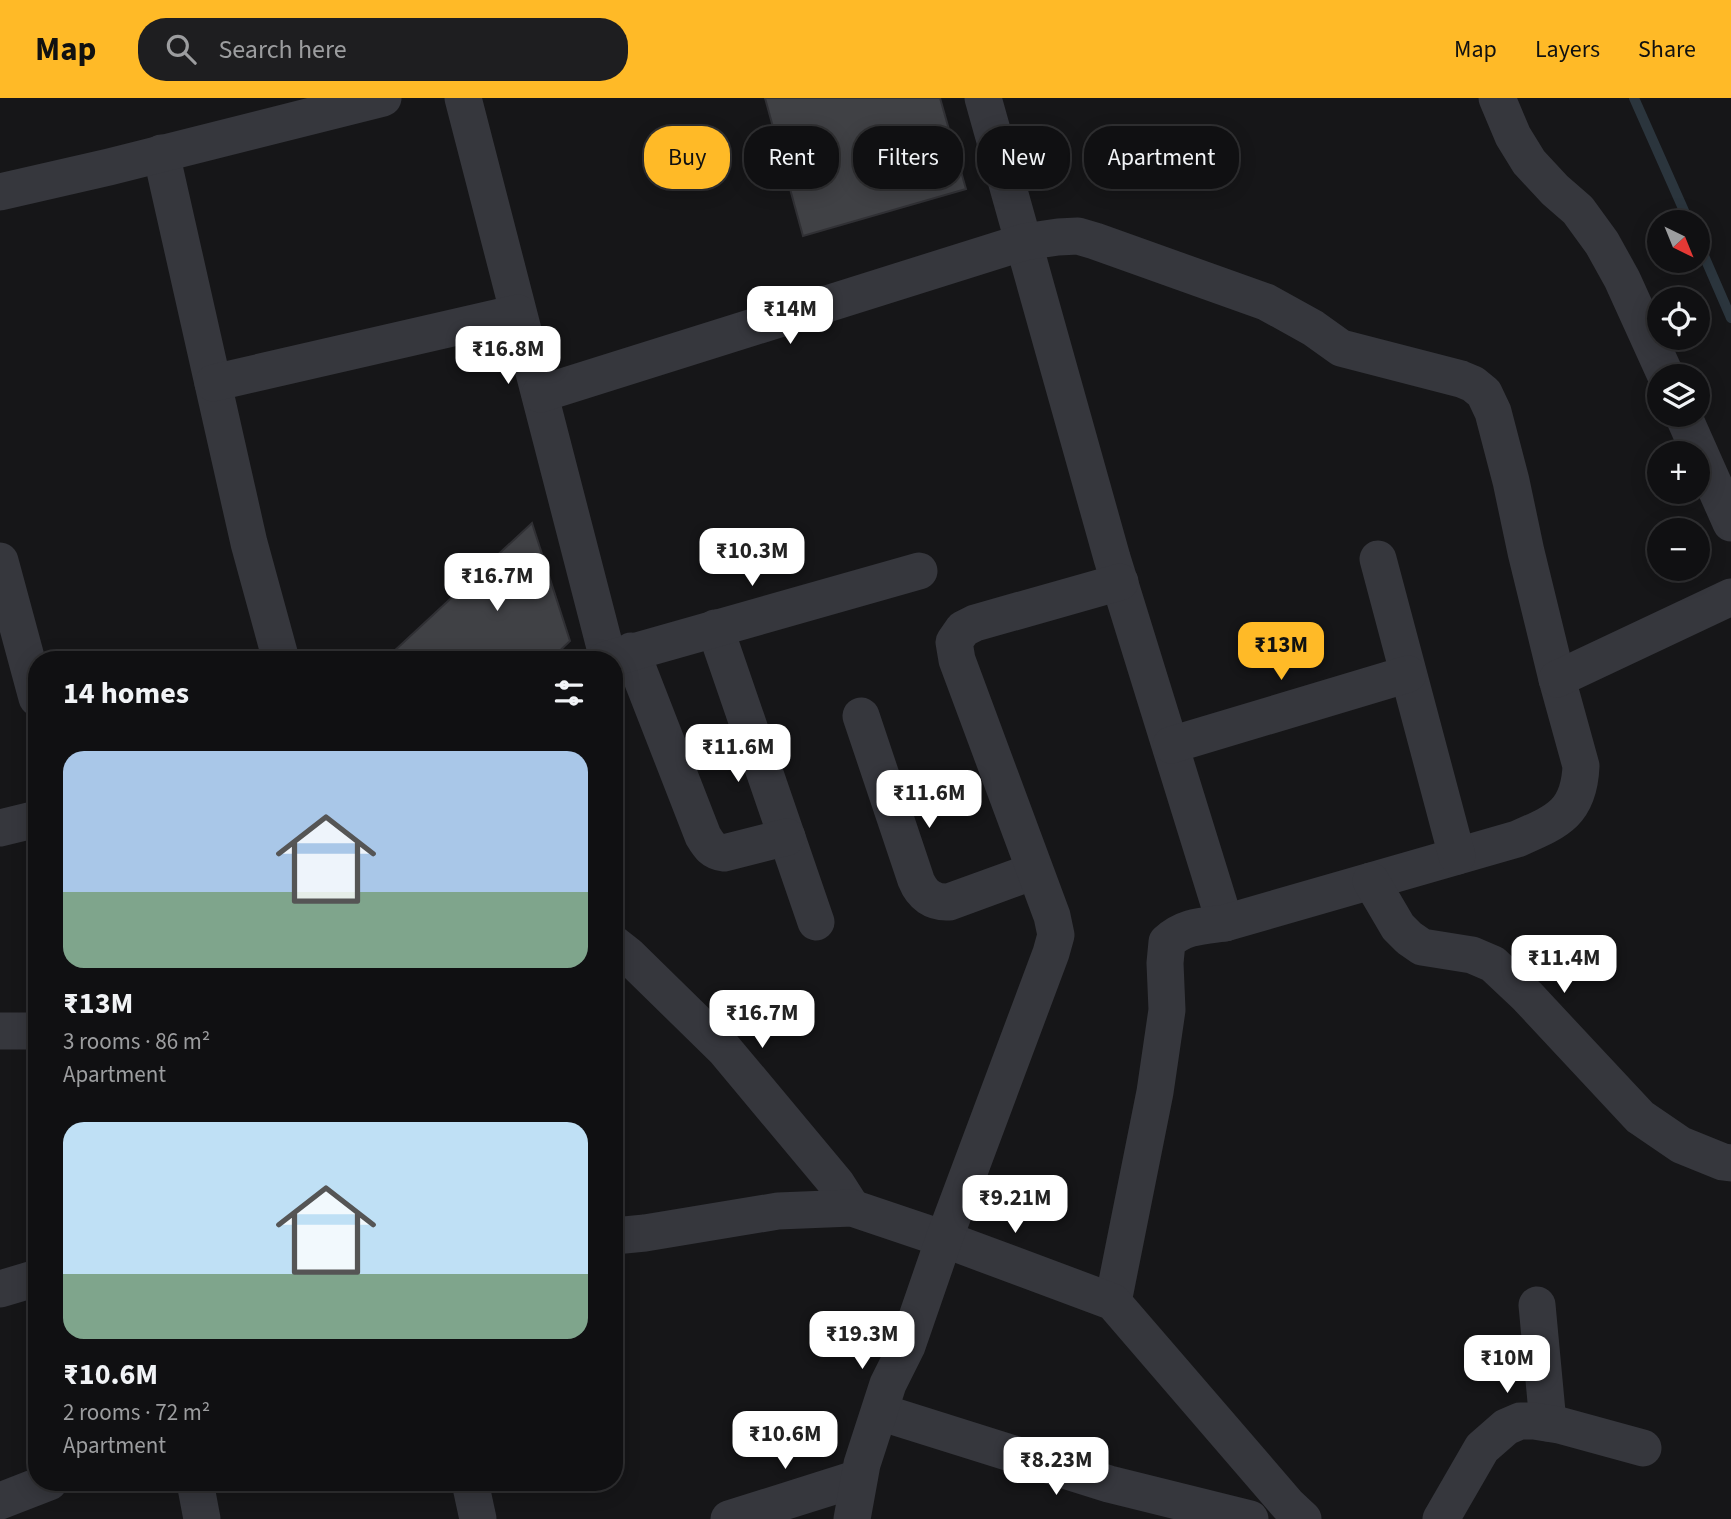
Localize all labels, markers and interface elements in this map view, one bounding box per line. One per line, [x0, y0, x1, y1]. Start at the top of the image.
search box [138, 18, 628, 81]
text: Map [35, 26, 96, 73]
icon: search [162, 30, 200, 68]
text: Search here [218, 31, 347, 68]
text: Map [1454, 32, 1497, 67]
text: Layers [1535, 32, 1600, 67]
text: Share [1638, 32, 1696, 67]
chip: Buy [644, 126, 730, 189]
chip: Rent [744, 126, 839, 189]
chip: Filters [853, 126, 963, 189]
chip: New [977, 126, 1070, 189]
chip: Apartment [1084, 126, 1239, 189]
north arrow [1647, 210, 1710, 273]
map controls [1647, 210, 1710, 581]
pin: ₹14M [749, 286, 831, 346]
button: locate [1647, 287, 1710, 350]
text: ₹14M [763, 292, 817, 325]
pin: ₹16.8M [451, 327, 565, 386]
text: ₹16.8M [471, 332, 545, 365]
button: layers [1647, 364, 1710, 427]
button: + [1647, 441, 1710, 504]
button: − [1647, 518, 1710, 581]
pin: ₹10.3M [695, 528, 809, 588]
text: ₹10.3M [715, 534, 789, 567]
pin: ₹16.7M [440, 554, 554, 613]
text: ₹16.7M [460, 559, 534, 592]
pin: ₹13M [1240, 622, 1322, 682]
text: ₹13M [1254, 628, 1308, 661]
text: 14 homes [63, 672, 189, 715]
icon: filters [550, 674, 588, 712]
pin: ₹11.6M [681, 724, 795, 784]
text: ₹11.6M [701, 730, 775, 763]
pin: ₹11.6M [872, 770, 986, 830]
text: ₹11.6M [892, 776, 966, 809]
icon: home [263, 796, 389, 922]
pin: ₹11.4M [1507, 936, 1621, 995]
text: ₹11.4M [1527, 941, 1601, 974]
text: ₹13M [63, 982, 133, 1025]
pin: ₹16.7M [705, 990, 819, 1050]
text: ₹16.7M [725, 996, 799, 1029]
text: 3 rooms · 86 m² [63, 1025, 210, 1058]
text: Apartment [63, 1058, 166, 1091]
icon: home [263, 1167, 389, 1293]
pin: ₹9.21M [958, 1176, 1072, 1235]
text: ₹9.21M [978, 1181, 1052, 1214]
pin: ₹19.3M [805, 1312, 919, 1371]
text: ₹19.3M [825, 1317, 899, 1350]
pin: ₹10M [1466, 1336, 1548, 1395]
text: ₹10M [1480, 1341, 1534, 1374]
text: ₹10.6M [63, 1353, 158, 1396]
text: 2 rooms · 72 m² [63, 1396, 210, 1429]
pin: ₹10.6M [728, 1412, 842, 1471]
text: ₹10.6M [748, 1417, 822, 1450]
text: Apartment [63, 1429, 166, 1462]
pin: ₹8.23M [999, 1438, 1113, 1497]
text: ₹8.23M [1019, 1443, 1093, 1476]

